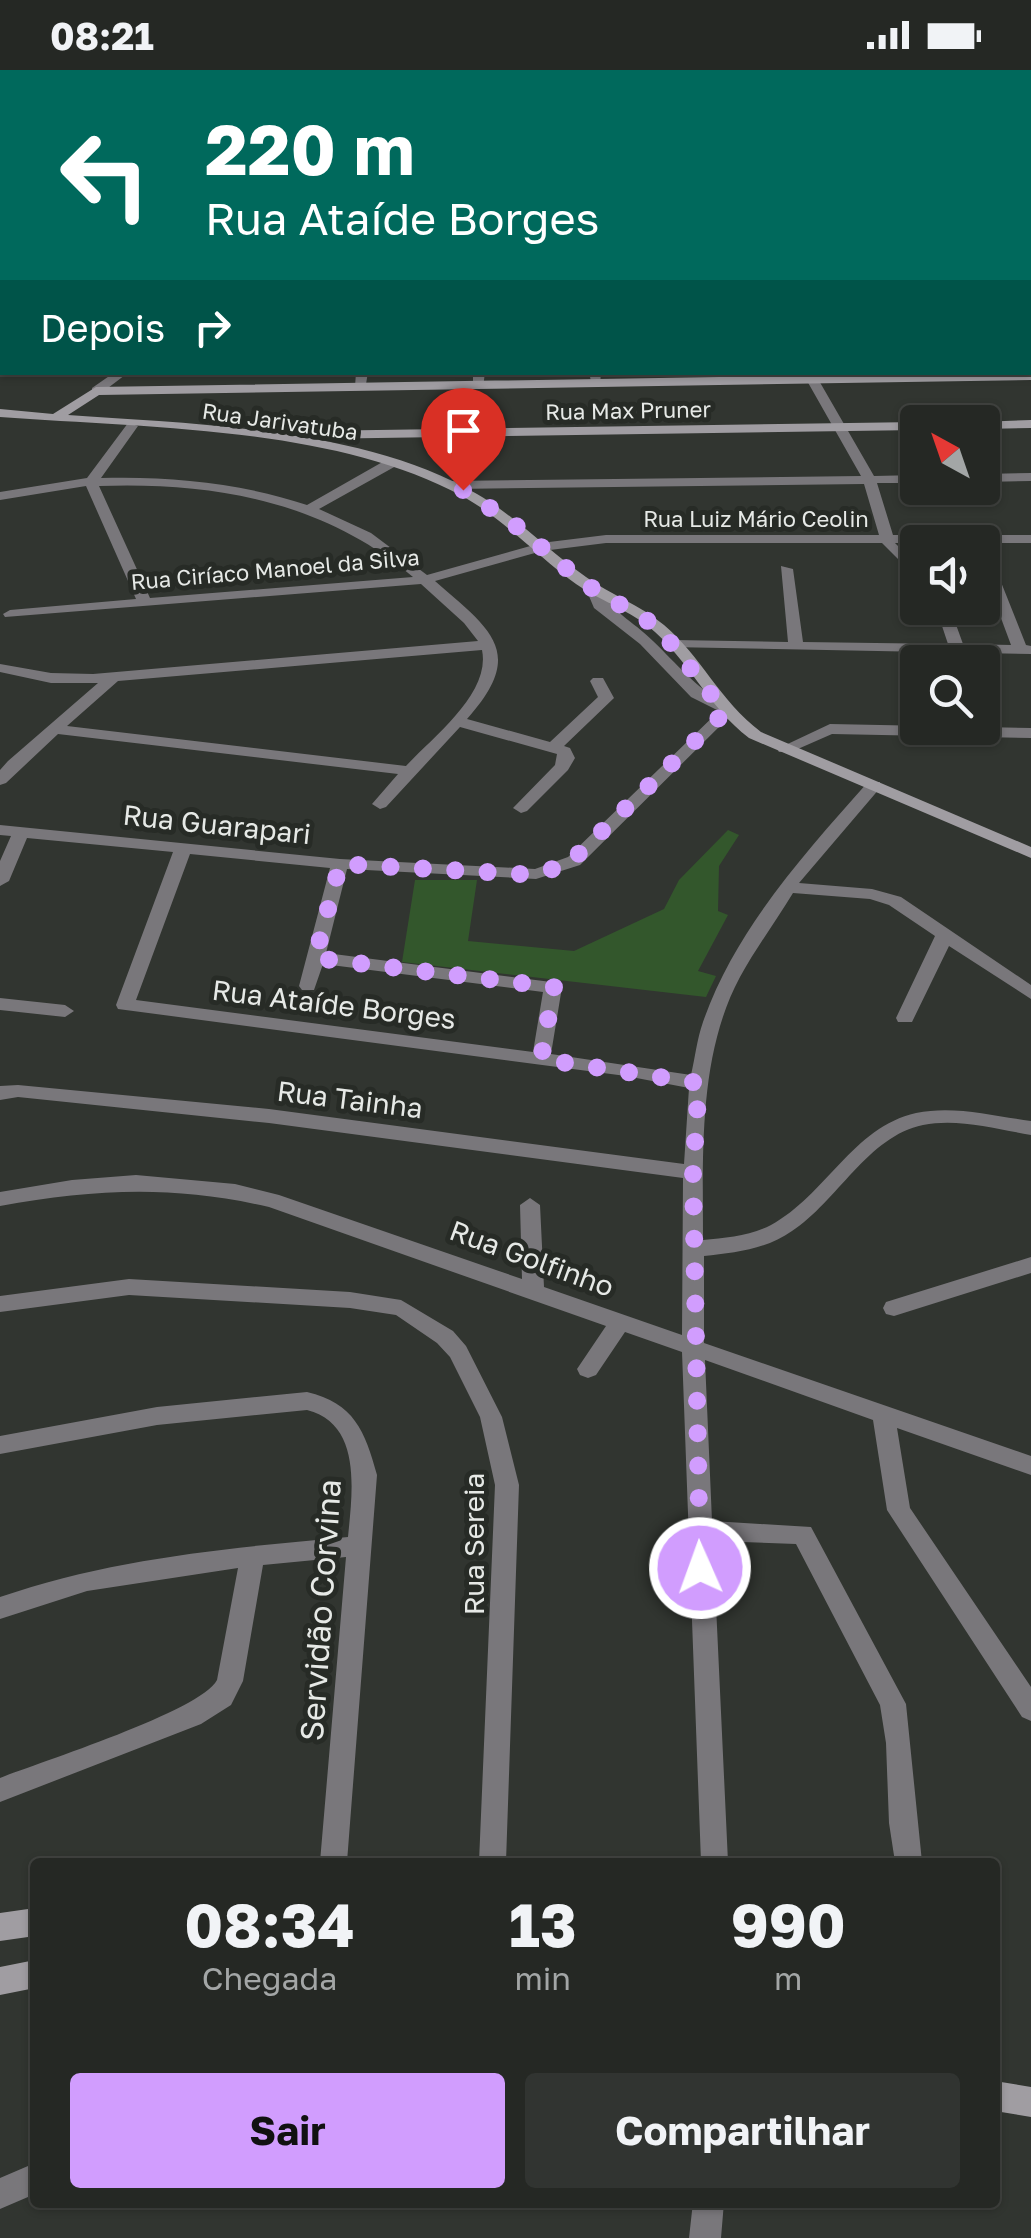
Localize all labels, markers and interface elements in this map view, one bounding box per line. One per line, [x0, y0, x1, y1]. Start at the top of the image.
text: 08:21 [50, 13, 154, 58]
text: 220 m [205, 106, 415, 190]
icon: left [40, 110, 170, 240]
text: Rua Ataíde Borges [205, 191, 599, 245]
icon: right [185, 300, 240, 355]
text: Depois [40, 305, 165, 350]
pin [421, 388, 506, 491]
street label: Rua Max Pruner [545, 395, 712, 425]
street label: Rua Jarivatuba [200, 397, 360, 445]
icon: arrive [436, 403, 491, 458]
north arrow [900, 405, 1000, 505]
map controls [900, 405, 1000, 745]
street label: Rua Luiz Mário Ceolin [643, 505, 869, 532]
button: sound [900, 525, 1000, 625]
street label: Rua Ciríaco Manoel da Silva [130, 543, 420, 595]
button: search [900, 645, 1000, 745]
street label: Rua Guarapari [121, 798, 313, 850]
street label: Rua Ataíde Borges [210, 973, 458, 1035]
street label: Rua Tainha [275, 1074, 425, 1124]
street label: Rua Golfinho [445, 1213, 619, 1303]
street label: Rua Sereia [457, 1473, 490, 1615]
street label: Servidão Corvina [292, 1478, 348, 1742]
position arrow [648, 1516, 752, 1620]
text: 08:34 [184, 1888, 355, 1960]
text: 13 [509, 1888, 576, 1960]
text: 990 [731, 1888, 846, 1960]
text: Chegada [202, 1959, 337, 1997]
text: min [514, 1959, 571, 1997]
text: m [774, 1959, 802, 1997]
button: Sair [70, 2073, 505, 2188]
button: Compartilhar [525, 2073, 960, 2188]

